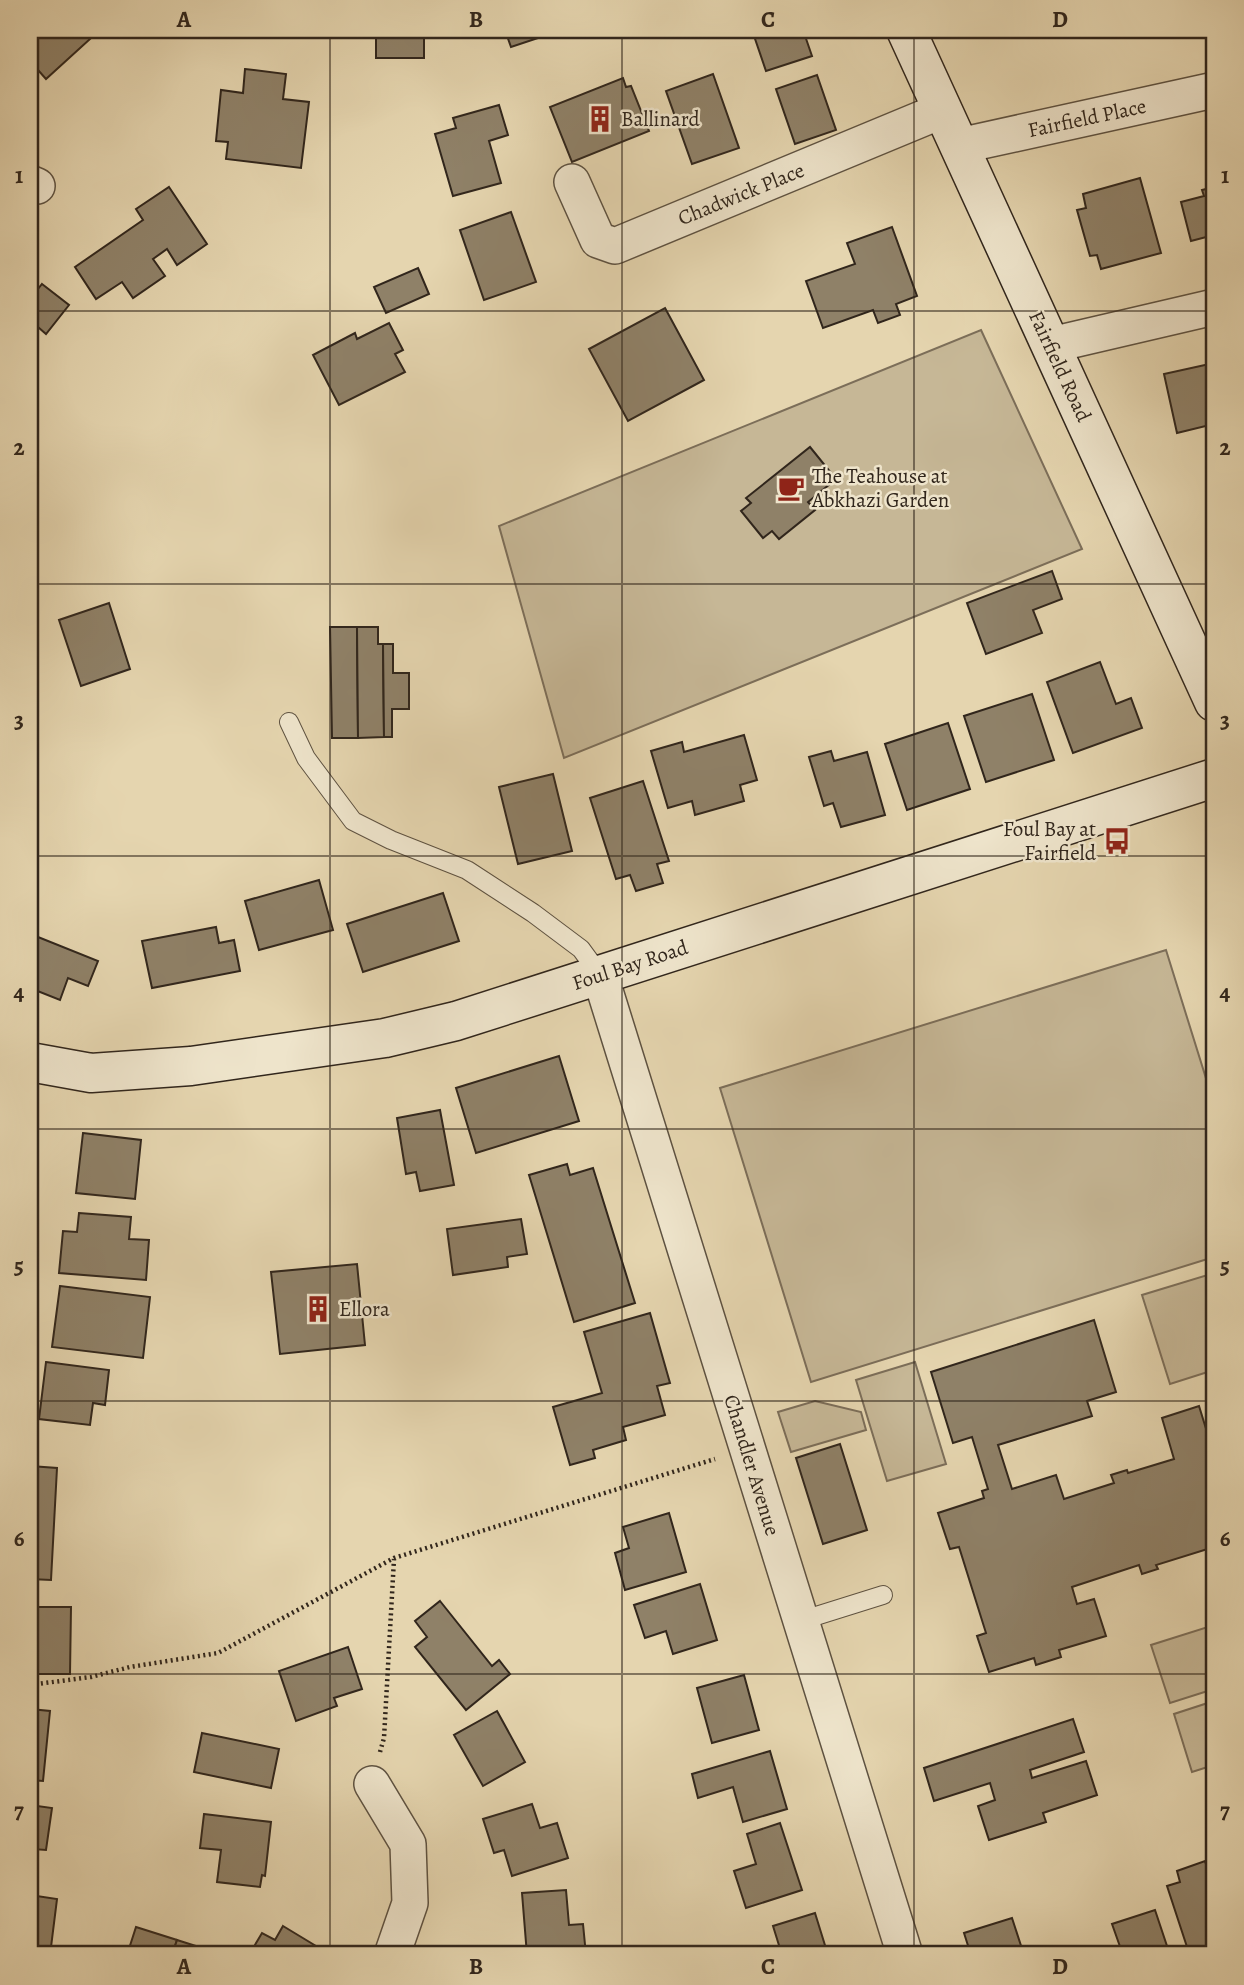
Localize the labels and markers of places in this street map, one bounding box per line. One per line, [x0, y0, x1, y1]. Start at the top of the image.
building icon: Ballinard [585, 104, 615, 134]
place label: Ballinard [621, 105, 701, 133]
place label: The Teahouse at Abkhazi Garden [811, 462, 949, 514]
cafe icon: The Teahouse at Abkhazi Garden [776, 473, 806, 503]
place label: Foul Bay at Fairfield [1003, 815, 1097, 867]
bus stop icon: Foul Bay at Fairfield [1102, 826, 1132, 856]
building icon: Ellora [303, 1294, 333, 1324]
place label: Ellora [339, 1295, 390, 1323]

